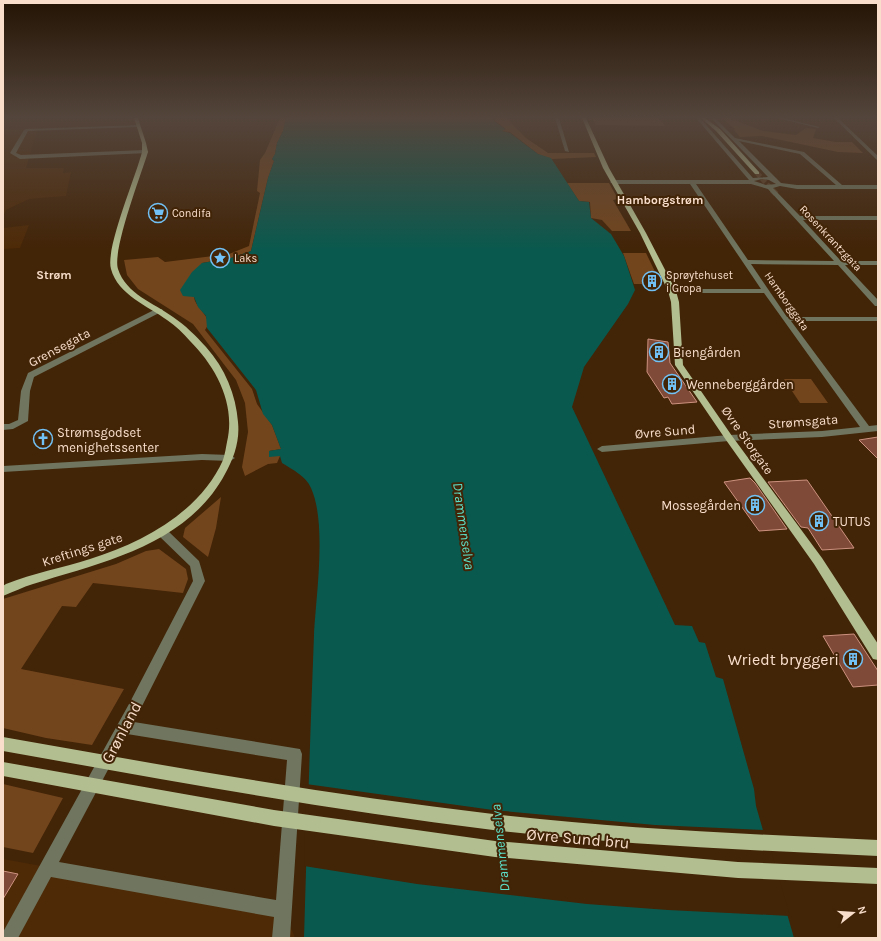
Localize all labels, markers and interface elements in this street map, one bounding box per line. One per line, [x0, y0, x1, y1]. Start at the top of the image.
district label: Hamborgstrøm [617, 193, 703, 207]
supermarket icon: Condifa [147, 202, 169, 224]
street label: Rosenkrantzgata [797, 203, 865, 274]
place label: Condifa [172, 207, 211, 220]
place icon: Laks [209, 247, 231, 269]
place label: Laks [234, 252, 257, 265]
district label: Strøm [36, 268, 72, 282]
place label: Sprøytehuset i Gropa [666, 269, 733, 295]
street label: Hamborggata [762, 269, 812, 333]
building icon: Sprøytehuset i Gropa [641, 270, 663, 292]
street label: Grensegata [26, 325, 93, 370]
building icon: Biengården [648, 341, 670, 363]
place label: Biengården [673, 345, 741, 360]
building icon: Wenneberggården [661, 373, 683, 395]
place label: Wenneberggården [686, 377, 794, 392]
street label: Øvre Storgate [719, 403, 777, 478]
street label: Strømsgata [768, 412, 839, 431]
street label: Øvre Sund [634, 421, 696, 442]
place label: Strømsgodset menighetssenter [57, 425, 159, 455]
church icon: Strømsgodset menighetssenter [32, 428, 54, 450]
water label: Drammenselva [449, 481, 478, 571]
building icon: Mossegården [744, 494, 766, 516]
place label: Mossegården [661, 498, 741, 513]
building icon: TUTUS [808, 510, 830, 532]
place label: TUTUS [833, 514, 871, 529]
street label: Kreftings gate [40, 529, 125, 570]
building icon: Wriedt bryggeri [842, 648, 864, 670]
place label: Wriedt bryggeri [728, 650, 839, 669]
street label: Grønland [97, 698, 146, 766]
water label: Drammenselva [487, 803, 514, 893]
street label: Øvre Sund bru [526, 825, 630, 852]
north arrow [833, 893, 873, 933]
text: N [855, 905, 869, 916]

